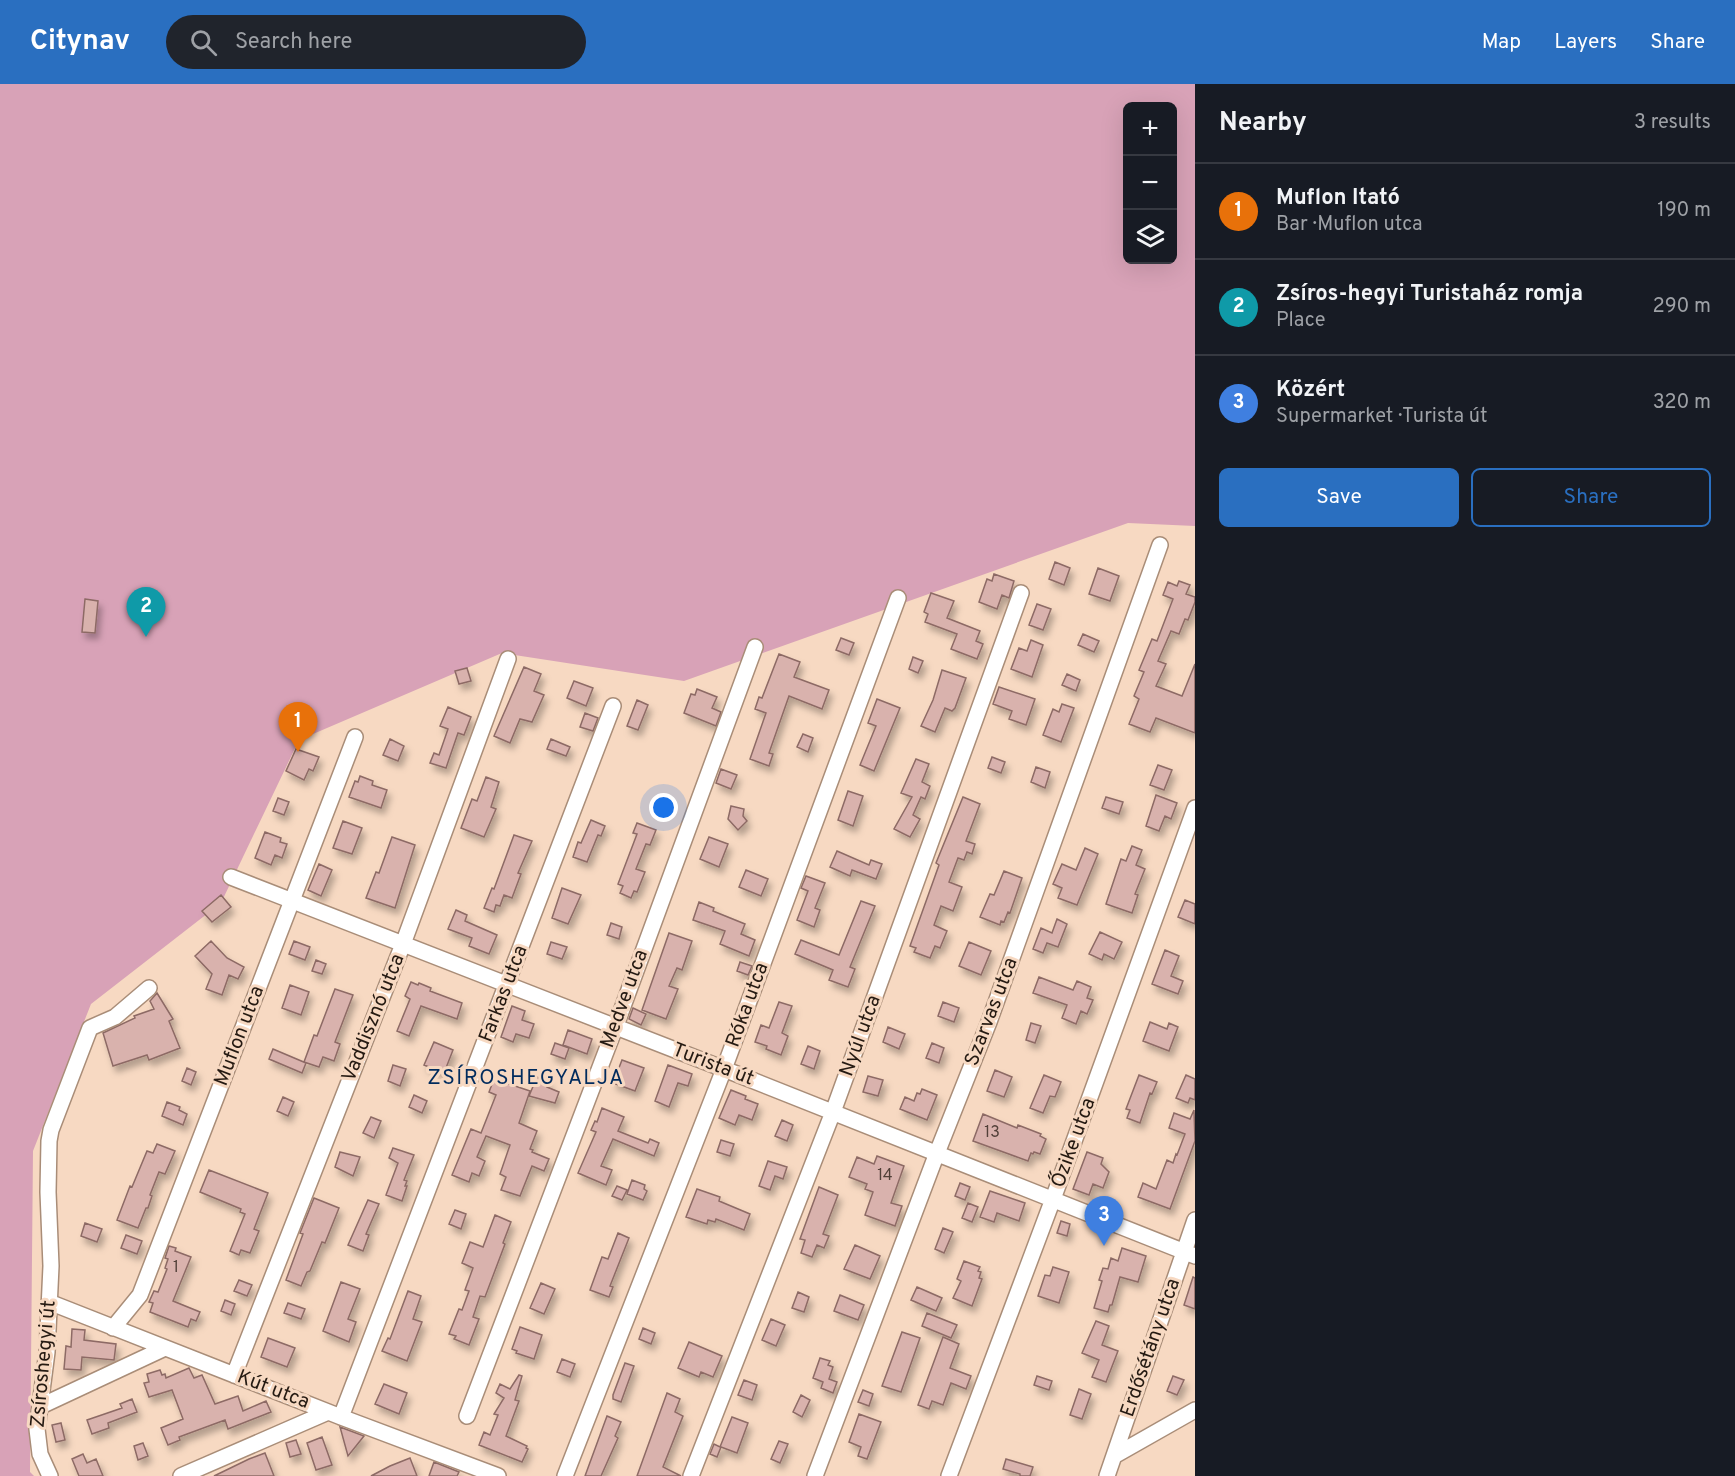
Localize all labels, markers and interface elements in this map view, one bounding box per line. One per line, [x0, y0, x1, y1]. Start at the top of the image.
search box [166, 15, 586, 69]
text: Citynav [30, 24, 130, 60]
icon: search [187, 26, 220, 59]
text: Search here [235, 29, 352, 56]
text: Map [1482, 29, 1521, 56]
text: Layers [1554, 29, 1617, 56]
text: Share [1650, 29, 1705, 56]
map controls [1123, 102, 1177, 264]
button: + [1123, 102, 1177, 156]
text: Nearby [1219, 107, 1307, 140]
text: 3 results [1634, 110, 1711, 136]
button: − [1123, 156, 1177, 210]
text: Muflon Itató [1276, 185, 1400, 212]
text: 1 [1235, 198, 1243, 224]
text: 190 m [1657, 198, 1711, 224]
button: layers [1123, 210, 1177, 264]
text: Bar · Muflon utca [1276, 212, 1422, 238]
text: Zsíros-hegyi Turistaház romja [1276, 281, 1583, 308]
text: 2 [1232, 294, 1245, 320]
text: 290 m [1653, 294, 1711, 320]
text: Place [1276, 308, 1326, 334]
text: Közért [1276, 377, 1345, 404]
text: 3 [1233, 390, 1245, 416]
text: 320 m [1653, 390, 1711, 416]
text: Supermarket · Turista út [1276, 404, 1487, 430]
button: Save [1219, 468, 1459, 527]
button: Share [1471, 468, 1711, 527]
pin: 2 [126, 588, 166, 637]
pin: 1 [278, 702, 318, 752]
your location [649, 793, 678, 822]
street label: Farkas utca [474, 942, 534, 1046]
street label: Medve utca [595, 946, 655, 1052]
street label: Vaddisznó utca [337, 950, 411, 1086]
street label: Szarvas utca [959, 954, 1025, 1070]
street label: Róka utca [721, 959, 775, 1051]
street label: Muflon utca [209, 982, 271, 1090]
street label: Nyúl utca [834, 992, 888, 1080]
street label: Turista út [668, 1038, 758, 1092]
district label: ZSÍROSHEGYALJA [427, 1064, 625, 1092]
street label: Őzike utca [1044, 1094, 1102, 1192]
house number: 13 [984, 1123, 1000, 1143]
house number: 14 [877, 1166, 893, 1186]
pin: 3 [1084, 1196, 1124, 1246]
house number: 1 [173, 1258, 179, 1278]
street label: Erdősétány utca [1115, 1275, 1187, 1421]
street label: Zsíroshegyi út [25, 1299, 63, 1429]
street label: Kút utca [233, 1364, 313, 1416]

